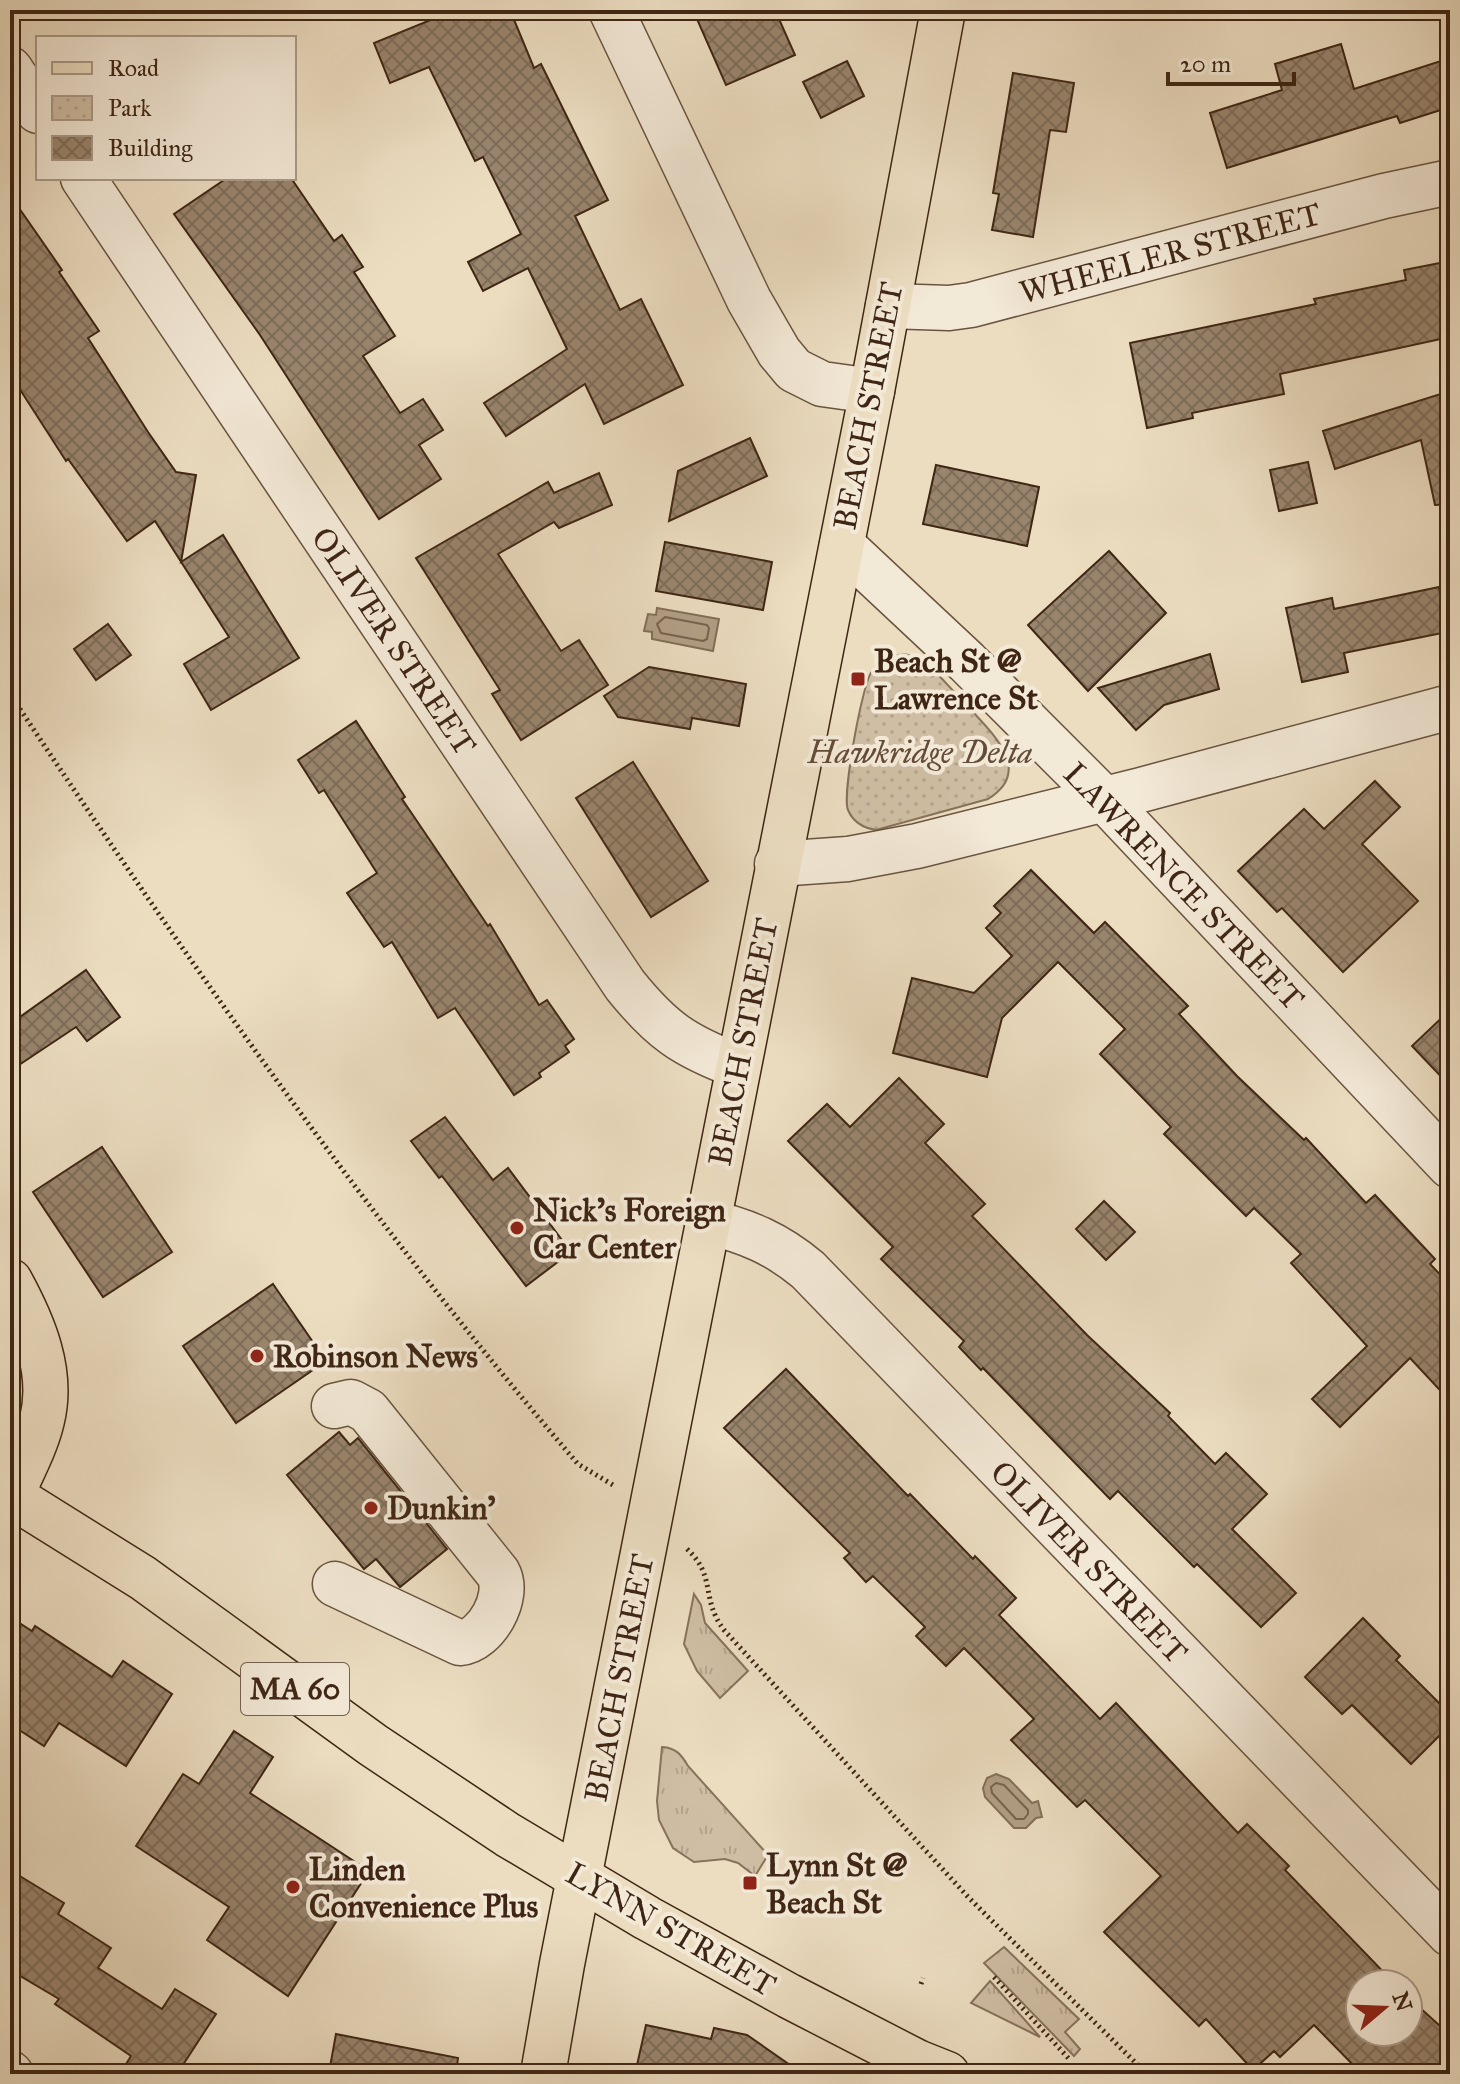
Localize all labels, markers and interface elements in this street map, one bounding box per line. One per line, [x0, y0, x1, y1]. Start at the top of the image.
legend [36, 36, 296, 180]
scale bar [1168, 36, 1294, 86]
text: 20 m [1180, 49, 1231, 79]
text: Road [108, 53, 159, 83]
text: Park [108, 93, 152, 123]
text: Building [108, 133, 193, 163]
street label: WHEELER STREET [1015, 194, 1325, 313]
street label: BEACH STREET [825, 279, 912, 533]
street label: OLIVER STREET [303, 520, 484, 763]
place label: Beach St @ Lawrence St [874, 642, 1038, 718]
marker: Beach St @ Lawrence St [849, 670, 867, 688]
park label: Hawkridge Delta [806, 733, 1033, 772]
street label: LAWRENCE STREET [1055, 754, 1312, 1018]
street label: BEACH STREET [700, 915, 787, 1169]
place label: Nick's Foreign Car Center [533, 1191, 727, 1267]
marker: Nick's Foreign Car Center [508, 1219, 526, 1237]
place label: Robinson News [273, 1337, 478, 1376]
marker: Robinson News [248, 1347, 266, 1365]
street label: OLIVER STREET [982, 1453, 1195, 1672]
place label: Dunkin' [387, 1489, 496, 1528]
marker: Dunkin' [362, 1499, 380, 1517]
street label: BEACH STREET [576, 1551, 663, 1805]
road number: MA 60 [241, 1663, 349, 1715]
place label: Lynn St @ Beach St [766, 1846, 907, 1922]
place label: Linden Convenience Plus [309, 1850, 538, 1926]
street label: LYNN STREET [559, 1854, 782, 2005]
marker: Lynn St @ Beach St [741, 1874, 759, 1892]
marker: Linden Convenience Plus [284, 1878, 302, 1896]
north arrow [1344, 1968, 1424, 2048]
text: N [1387, 1988, 1418, 2015]

